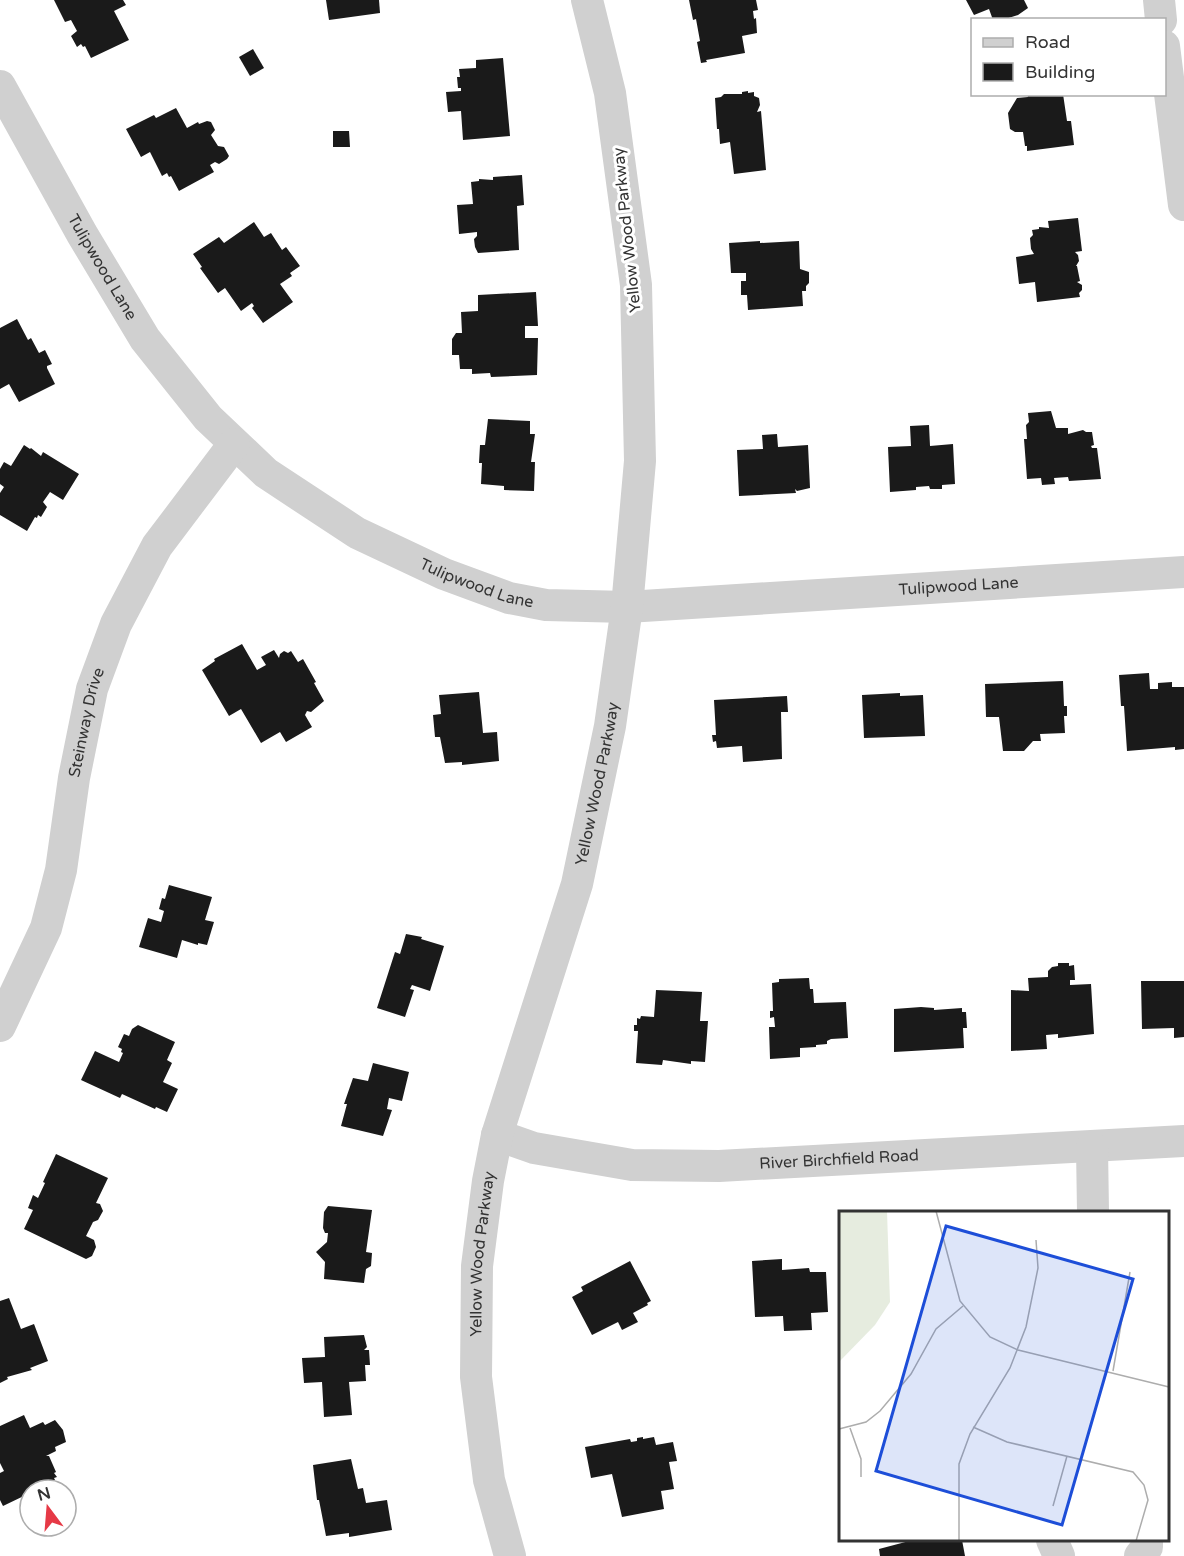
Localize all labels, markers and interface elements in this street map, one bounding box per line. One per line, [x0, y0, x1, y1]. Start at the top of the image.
legend [971, 18, 1166, 96]
text: Road [1025, 31, 1070, 53]
text: Building [1025, 61, 1095, 83]
street label: Yellow Wood Parkway [608, 146, 646, 314]
street label: Tulipwood Lane [63, 211, 141, 324]
street label: Tulipwood Lane [416, 554, 535, 612]
street label: Tulipwood Lane [898, 572, 1019, 600]
street label: Steinway Drive [64, 665, 109, 779]
street label: Yellow Wood Parkway [571, 701, 623, 867]
street label: River Birchfield Road [759, 1145, 919, 1174]
street label: Yellow Wood Parkway [466, 1169, 500, 1337]
inset map [839, 1211, 1169, 1541]
north arrow [18, 1478, 78, 1538]
text: N [35, 1483, 53, 1506]

